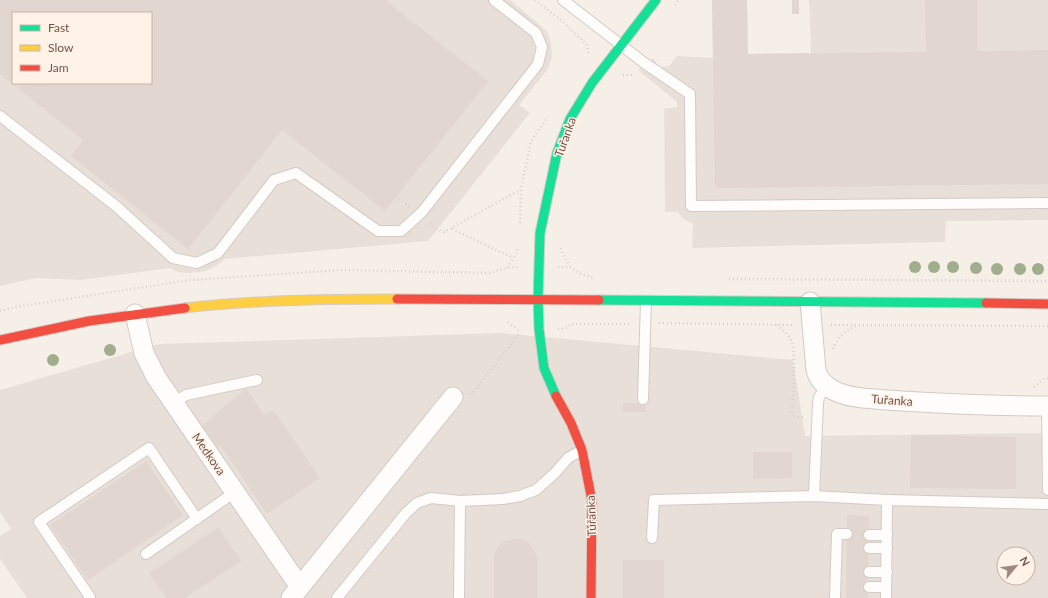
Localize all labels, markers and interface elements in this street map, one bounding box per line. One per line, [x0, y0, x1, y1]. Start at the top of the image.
legend [12, 12, 152, 84]
text: Fast [48, 20, 70, 35]
text: Slow [48, 40, 74, 55]
text: Jam [48, 60, 69, 75]
street label: Tuřanka [551, 115, 579, 159]
street label: Tuřanka [871, 391, 913, 409]
street label: Medkova [189, 430, 229, 478]
street label: Tuřanka [583, 495, 599, 537]
north arrow [996, 546, 1036, 586]
text: N [1017, 554, 1033, 568]

